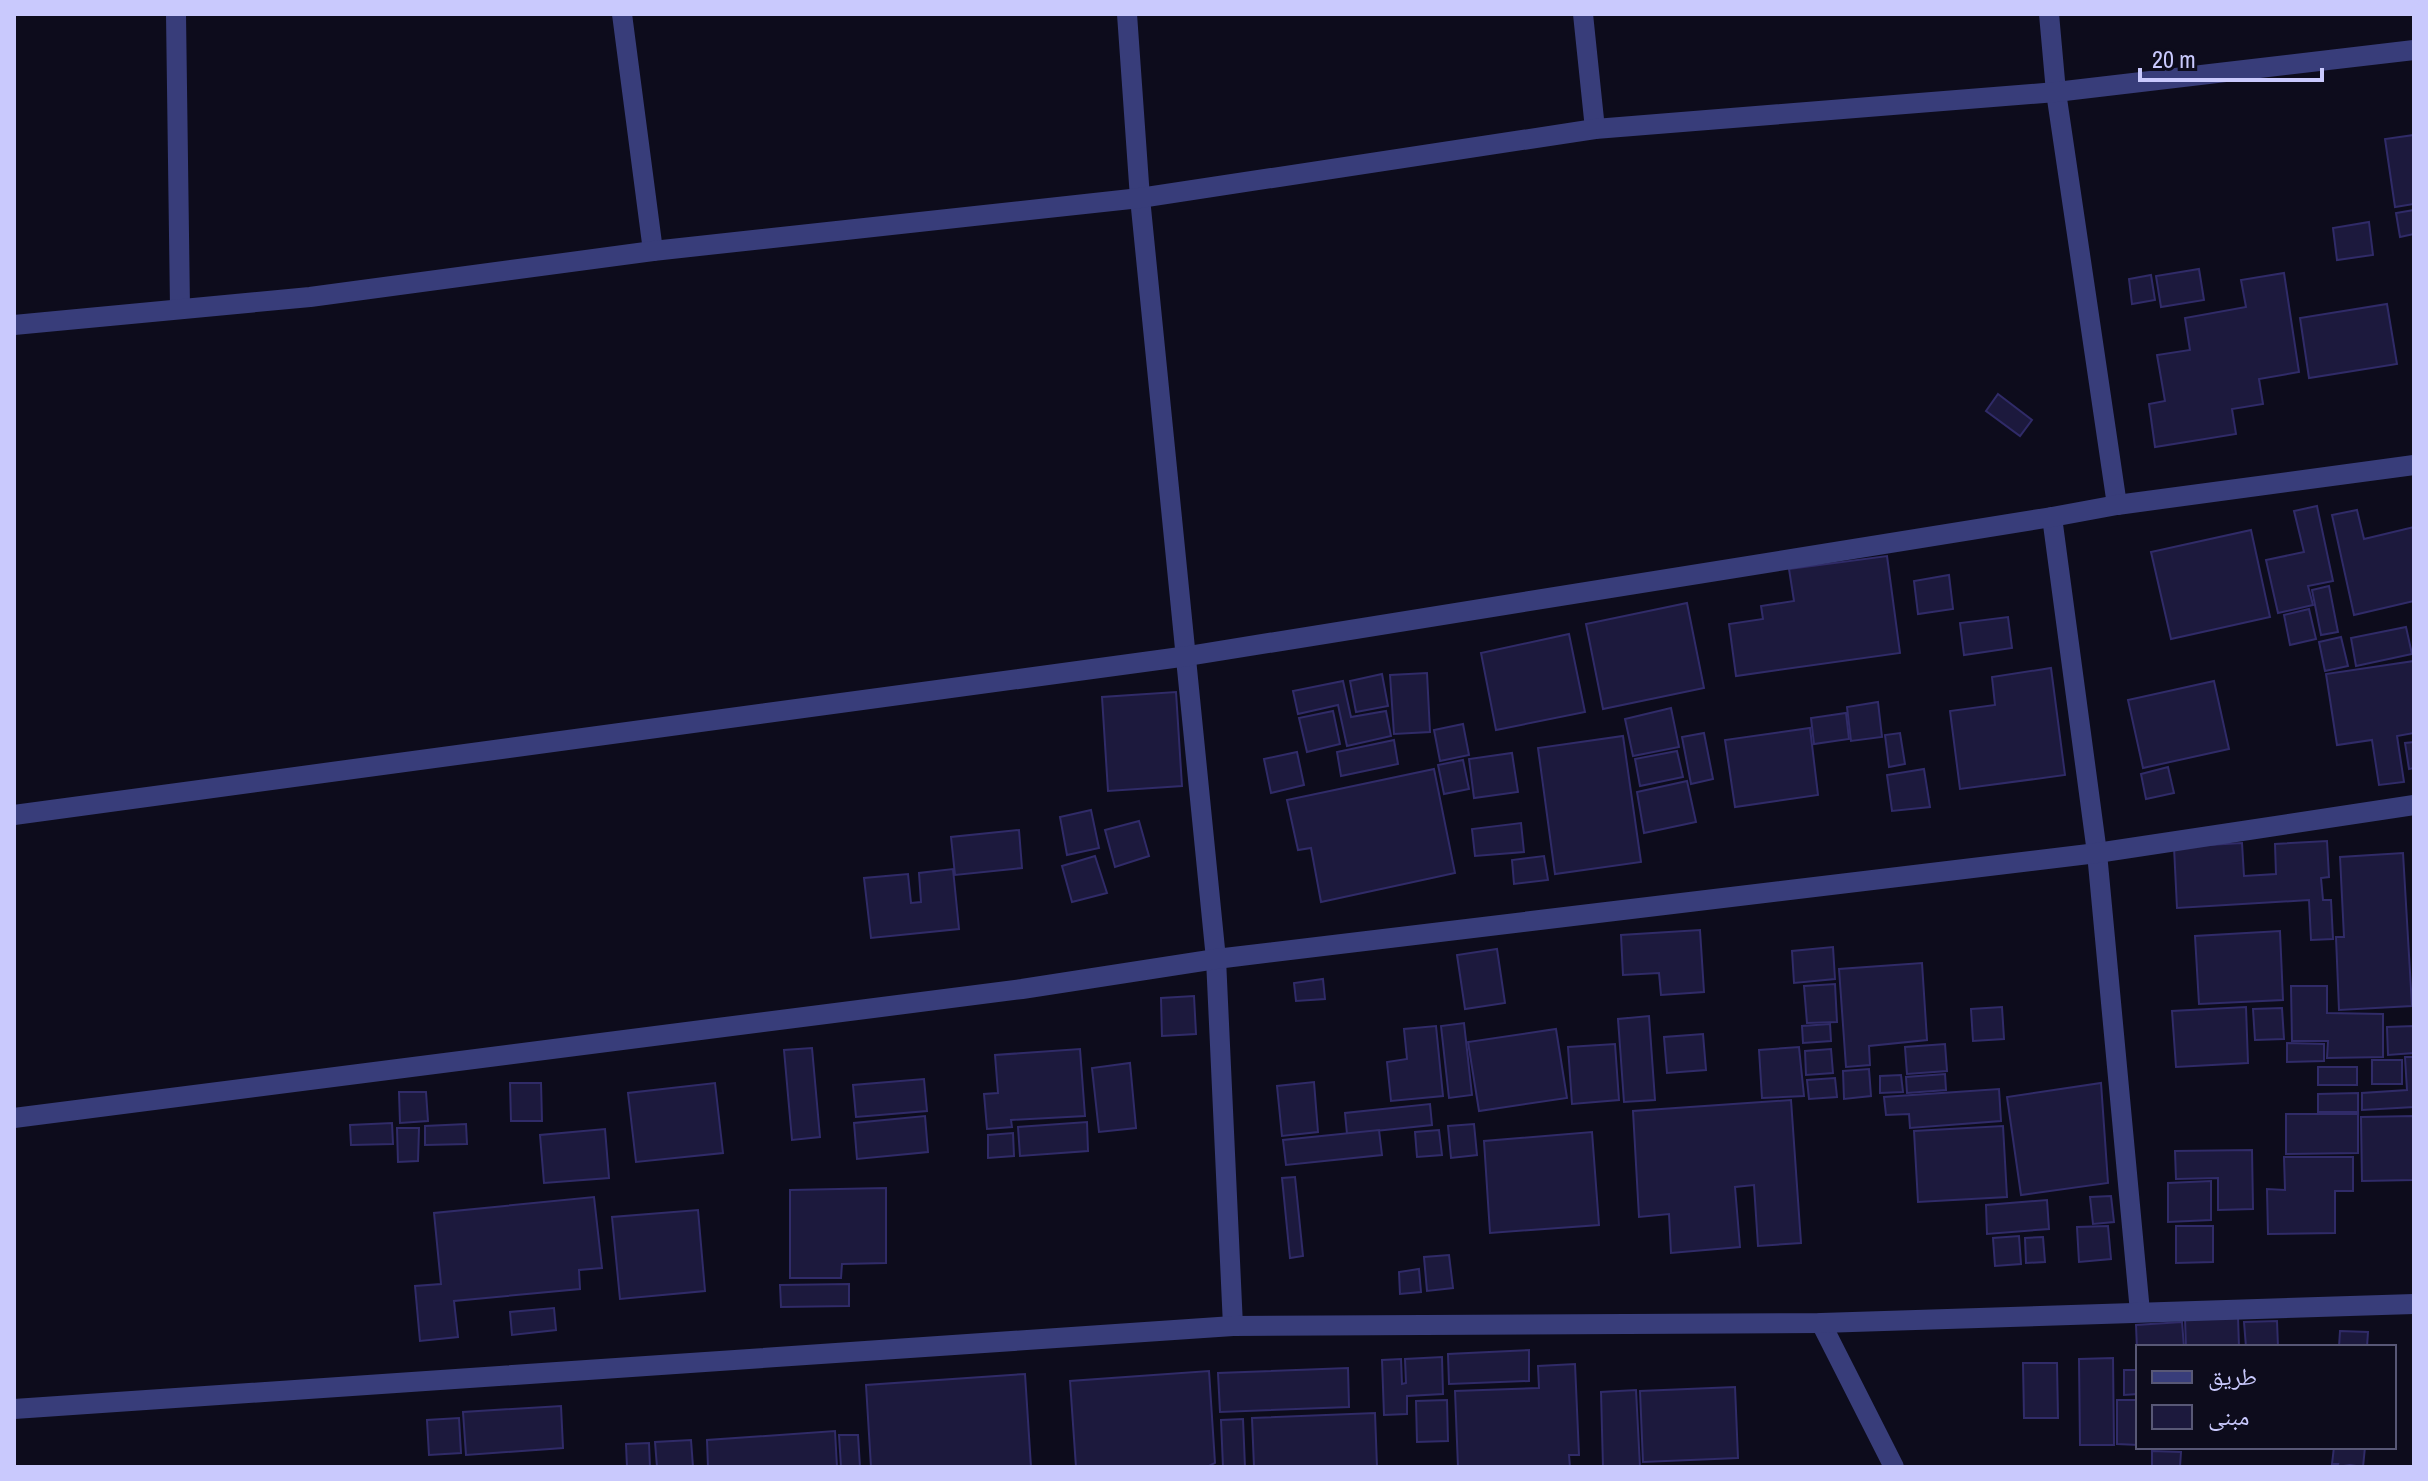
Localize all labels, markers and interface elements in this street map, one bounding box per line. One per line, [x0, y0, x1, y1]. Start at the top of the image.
scale bar [2140, 32, 2322, 82]
text: 20 m [2152, 43, 2196, 75]
legend [2136, 1345, 2396, 1449]
text: طريق [2208, 1360, 2257, 1392]
text: مبنى [2208, 1400, 2249, 1432]

